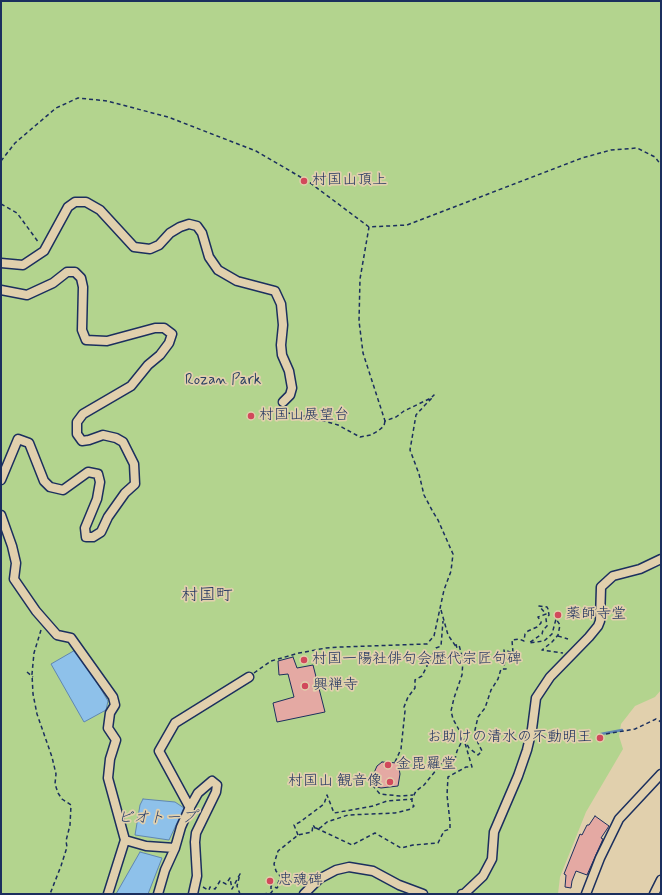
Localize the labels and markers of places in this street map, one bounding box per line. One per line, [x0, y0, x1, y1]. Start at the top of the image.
place label: 村国山頂上 [312, 172, 387, 190]
marker: 村国山頂上 [299, 176, 309, 186]
place label: 村国山展望台 [259, 407, 349, 425]
marker: 村国山展望台 [246, 411, 256, 421]
place label: 薬師寺堂 [566, 606, 626, 624]
marker: 薬師寺堂 [553, 610, 563, 620]
place label: 村国一陽社俳句会歴代宗匠句碑 [312, 651, 522, 669]
marker: 村国一陽社俳句会歴代宗匠句碑 [299, 655, 309, 665]
place label: 興禅寺 [313, 677, 358, 695]
marker: 興禅寺 [300, 681, 310, 691]
place label: お助けの清水の不動明王 [427, 729, 592, 747]
marker: お助けの清水の不動明王 [595, 733, 605, 743]
place label: 金毘羅堂 [396, 756, 456, 774]
marker: 金毘羅堂 [383, 760, 393, 770]
place label: 村国山 観音像 [288, 773, 382, 791]
marker: 村国山 観音像 [385, 777, 395, 787]
place label: 忠魂碑 [278, 872, 323, 890]
marker: 忠魂碑 [265, 876, 275, 886]

